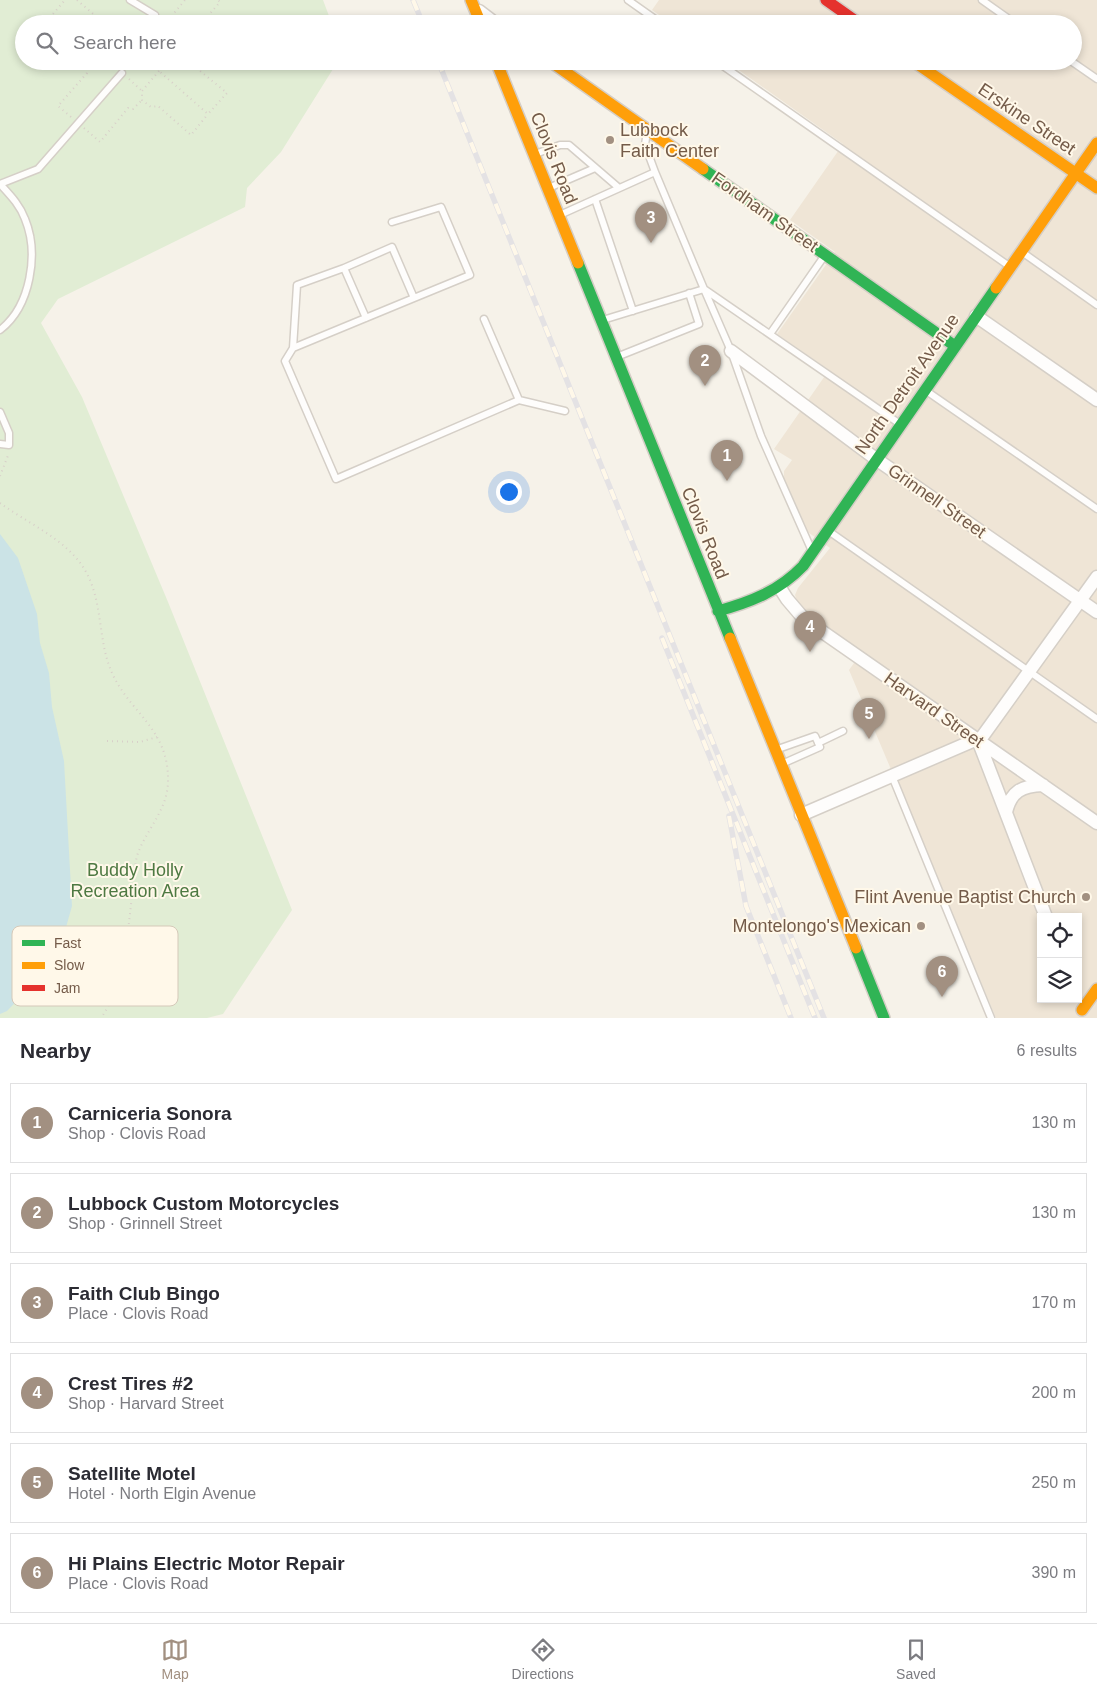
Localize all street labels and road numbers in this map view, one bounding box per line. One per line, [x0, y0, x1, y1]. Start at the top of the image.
street label: Erskine Street [975, 79, 1079, 159]
street label: Clovis Road [527, 109, 581, 207]
street label: Fordham Street [708, 168, 822, 256]
street label: North Detroit Avenue [851, 310, 963, 458]
street label: Grinnell Street [884, 460, 990, 542]
street label: Clovis Road [678, 484, 732, 582]
street label: Harvard Street [880, 668, 988, 752]

